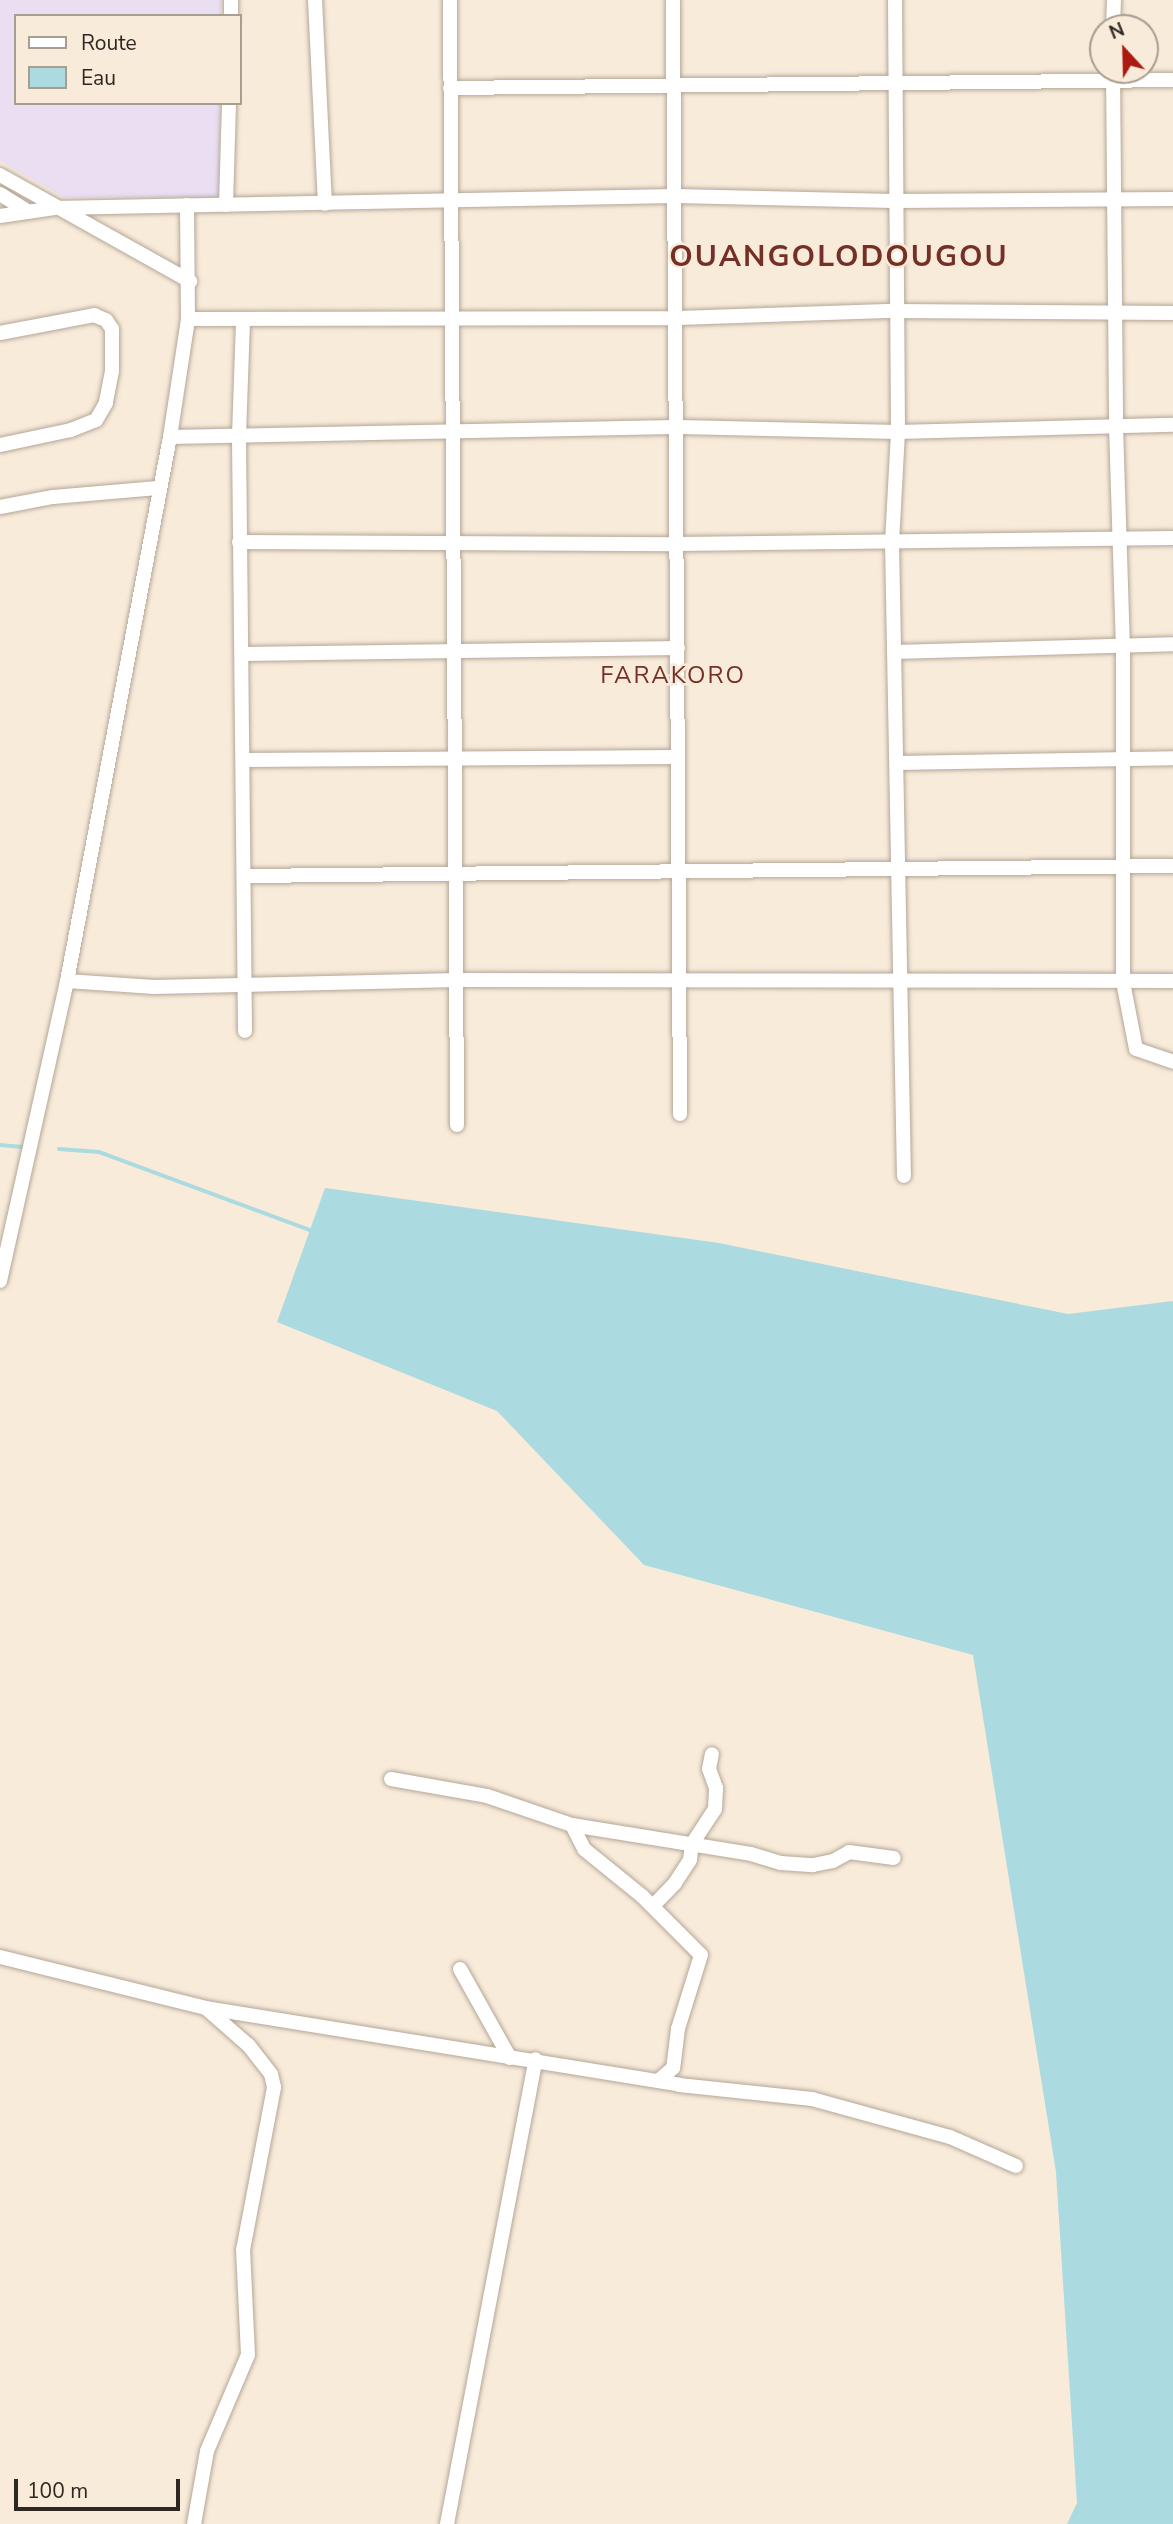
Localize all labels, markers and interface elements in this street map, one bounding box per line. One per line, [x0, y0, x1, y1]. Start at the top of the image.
legend [14, 14, 242, 105]
north arrow [1089, 14, 1159, 84]
text: N [1105, 17, 1128, 46]
text: Route [81, 29, 137, 57]
text: Eau [81, 64, 116, 92]
district label: OUANGOLODOUGOU [671, 239, 1007, 275]
district label: FARAKORO [601, 662, 745, 690]
scale bar [18, 2464, 184, 2508]
text: 100 m [27, 2477, 88, 2505]

